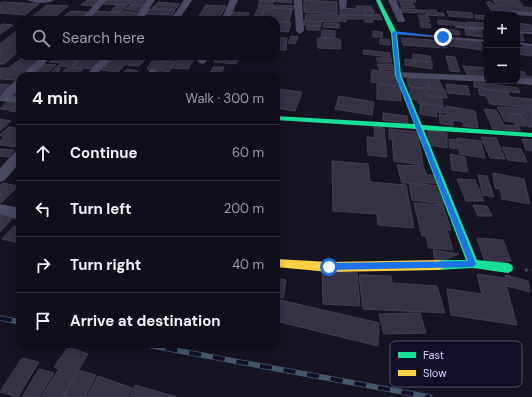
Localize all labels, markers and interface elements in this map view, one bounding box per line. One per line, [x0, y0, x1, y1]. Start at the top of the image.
map controls [484, 12, 520, 84]
button: + [484, 12, 520, 48]
search box [16, 16, 280, 60]
icon: search [30, 27, 52, 49]
text: Search here [62, 28, 145, 48]
route end [434, 28, 452, 46]
button: − [484, 48, 520, 84]
text: 4 min [32, 87, 78, 109]
text: Walk · 300 m [186, 90, 264, 107]
icon: ahead [32, 142, 54, 164]
text: Continue [70, 143, 138, 163]
text: 60 m [232, 144, 264, 161]
icon: left [32, 198, 54, 220]
text: Turn left [70, 199, 131, 219]
text: 200 m [224, 200, 264, 217]
icon: right [32, 254, 54, 276]
text: Turn right [70, 255, 141, 275]
text: 40 m [232, 256, 264, 273]
route start [320, 258, 338, 276]
icon: arrive [32, 310, 54, 332]
text: Arrive at destination [70, 311, 221, 331]
legend [390, 341, 522, 387]
text: Fast [423, 348, 444, 362]
text: Slow [423, 366, 447, 380]

